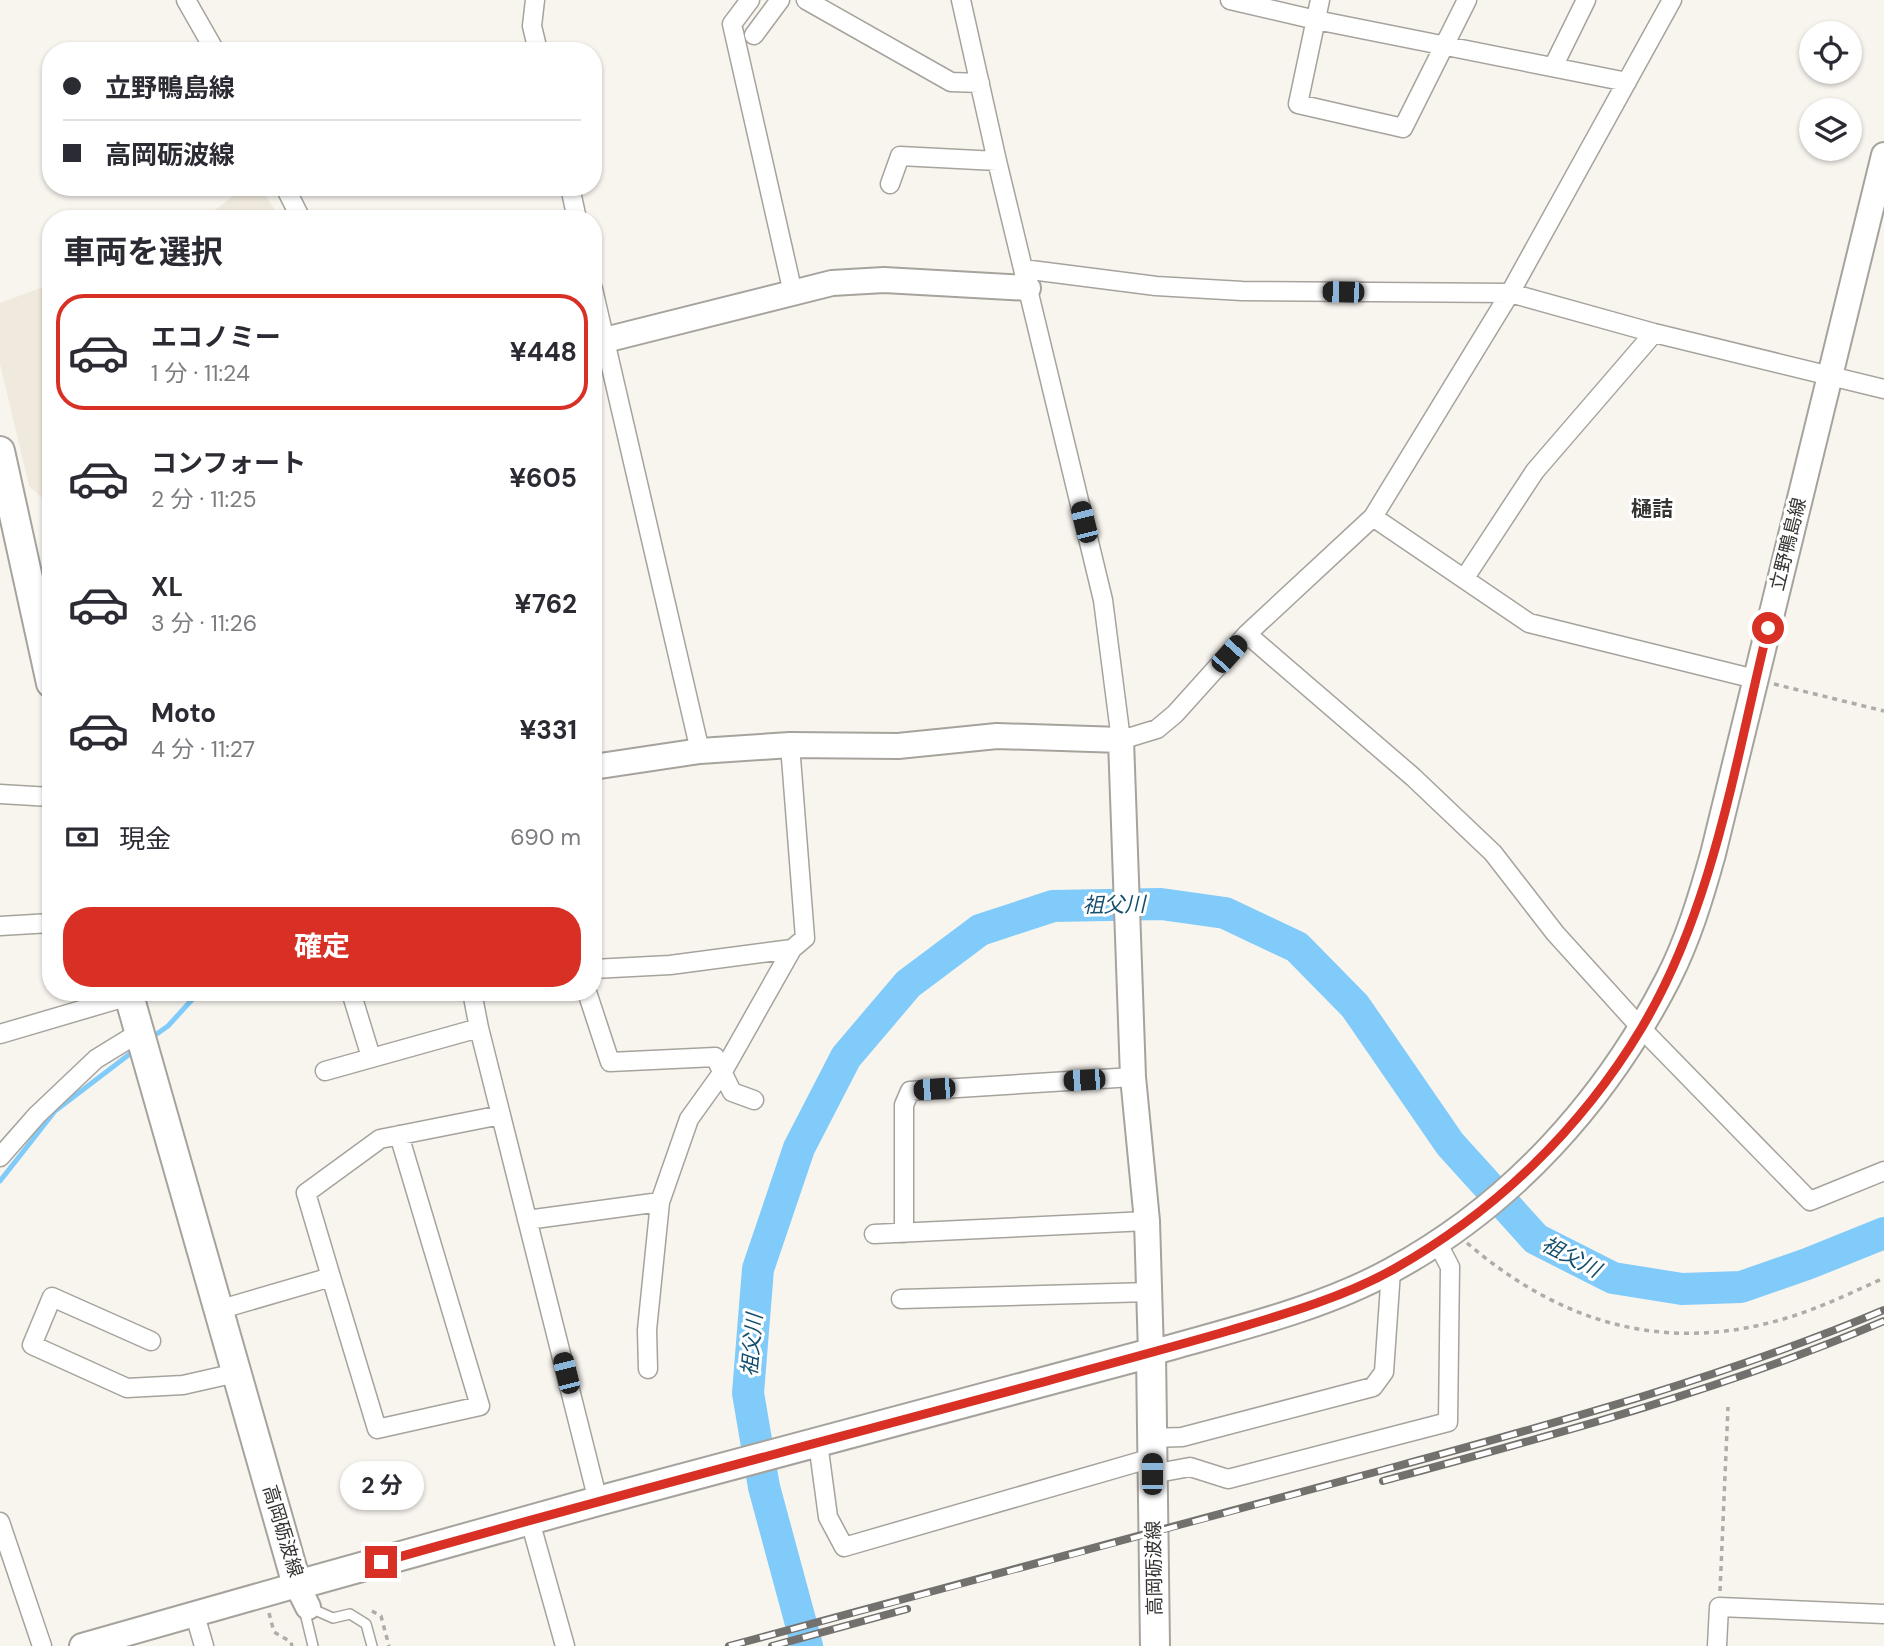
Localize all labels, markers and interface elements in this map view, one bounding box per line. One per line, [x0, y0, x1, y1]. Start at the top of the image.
map controls [1799, 21, 1862, 161]
button: locate [1799, 21, 1862, 84]
text: 立野鴨島線 [105, 71, 235, 105]
button: layers [1799, 98, 1862, 161]
text: 高岡砺波線 [105, 138, 235, 172]
text: 車両を選択 [63, 231, 223, 273]
car [1322, 281, 1365, 303]
text: エコノミー [151, 320, 281, 354]
icon: car [67, 321, 130, 384]
text: ¥448 [510, 335, 577, 369]
text: 1 分 · 11:24 [151, 358, 250, 388]
text: コンフォート [151, 446, 306, 480]
icon: car [67, 447, 130, 510]
text: ¥605 [509, 461, 577, 495]
text: 2 分 · 11:25 [151, 484, 256, 514]
district label: 樋詰 [1631, 495, 1673, 523]
street label: 立野鴨島線 [1764, 495, 1812, 593]
car [1069, 499, 1100, 545]
text: XL [151, 570, 183, 604]
icon: car [67, 573, 130, 636]
text: ¥762 [515, 587, 577, 621]
text: 3 分 · 11:26 [151, 608, 257, 638]
route start [1752, 612, 1784, 644]
car [1208, 631, 1251, 677]
text: Moto [151, 696, 216, 730]
icon: car [67, 699, 130, 762]
text: ¥331 [519, 713, 577, 747]
text: 4 分 · 11:27 [151, 734, 255, 764]
icon: cash [63, 818, 101, 856]
text: 現金 [119, 822, 171, 856]
text: 690 m [510, 822, 581, 852]
water label: 祖父川 [1082, 890, 1148, 920]
button: 確定 [63, 907, 581, 987]
car [1063, 1068, 1106, 1092]
car [913, 1077, 956, 1101]
water label: 祖父川 [1537, 1230, 1607, 1285]
water label: 祖父川 [735, 1310, 769, 1378]
car [551, 1350, 582, 1396]
car [1142, 1453, 1163, 1495]
callout: 2 分 [339, 1460, 423, 1510]
text: 2 分 [361, 1470, 403, 1500]
street label: 高岡砺波線 [257, 1482, 309, 1580]
street label: 高岡砺波線 [1141, 1520, 1167, 1616]
route end [365, 1546, 397, 1578]

